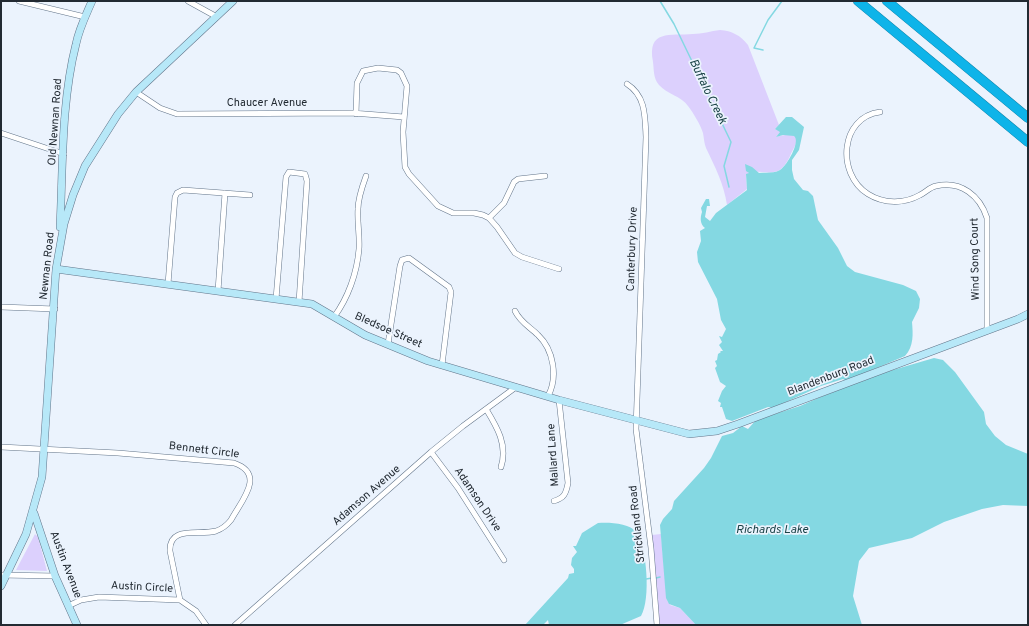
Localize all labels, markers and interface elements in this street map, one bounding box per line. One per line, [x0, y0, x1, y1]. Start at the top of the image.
water label: Buffalo Creek [685, 57, 729, 127]
street label: Old Newnan Road [46, 78, 66, 166]
street label: Chaucer Avenue [227, 97, 307, 111]
street label: Canterbury Drive [625, 206, 641, 292]
street label: Wind Song Court [969, 217, 983, 301]
street label: Newnan Road [38, 232, 58, 300]
street label: Bledsoe Street [352, 310, 424, 352]
street label: Blandenburg Road [786, 354, 876, 400]
street label: Mallard Lane [545, 423, 563, 487]
street label: Bennett Circle [168, 440, 240, 462]
street label: Adamson Avenue [330, 463, 404, 529]
street label: Adamson Drive [451, 465, 503, 535]
street label: Strickland Road [627, 485, 649, 563]
water label: Richards Lake [736, 524, 808, 538]
street label: Austin Avenue [46, 530, 84, 600]
street label: Austin Circle [111, 580, 173, 596]

